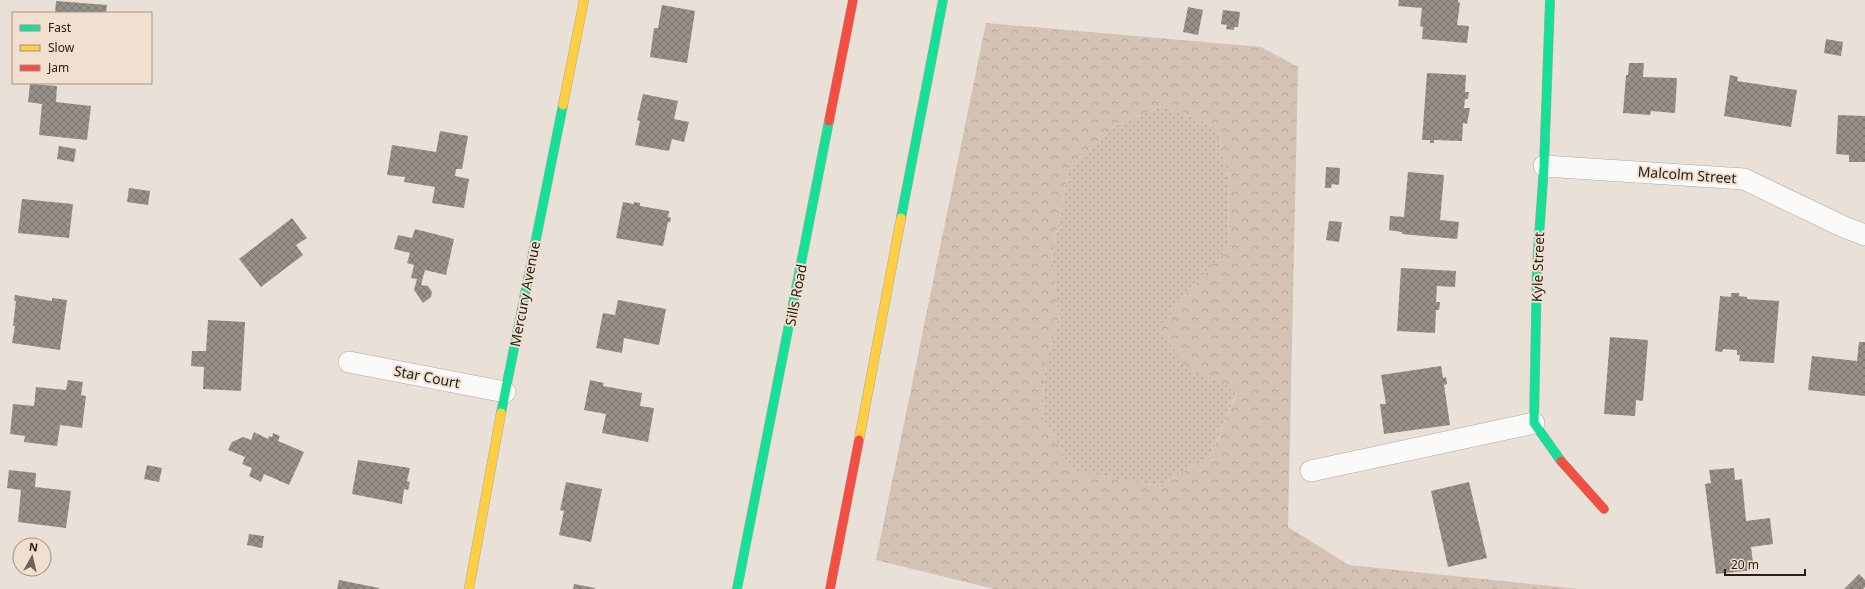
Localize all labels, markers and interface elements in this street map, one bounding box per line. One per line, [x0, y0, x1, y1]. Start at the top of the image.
legend [12, 12, 152, 84]
text: Fast [48, 19, 72, 36]
text: Slow [48, 39, 75, 56]
text: Jam [47, 59, 69, 76]
street label: Malcolm Street [1637, 162, 1737, 187]
street label: Kyle Street [1527, 232, 1548, 302]
street label: Mercury Avenue [505, 239, 544, 348]
street label: Sills Road [780, 262, 811, 327]
street label: Star Court [392, 361, 462, 392]
north arrow [12, 537, 52, 577]
text: N [28, 539, 39, 555]
scale bar [1725, 551, 1805, 577]
text: 20 m [1731, 556, 1759, 573]

